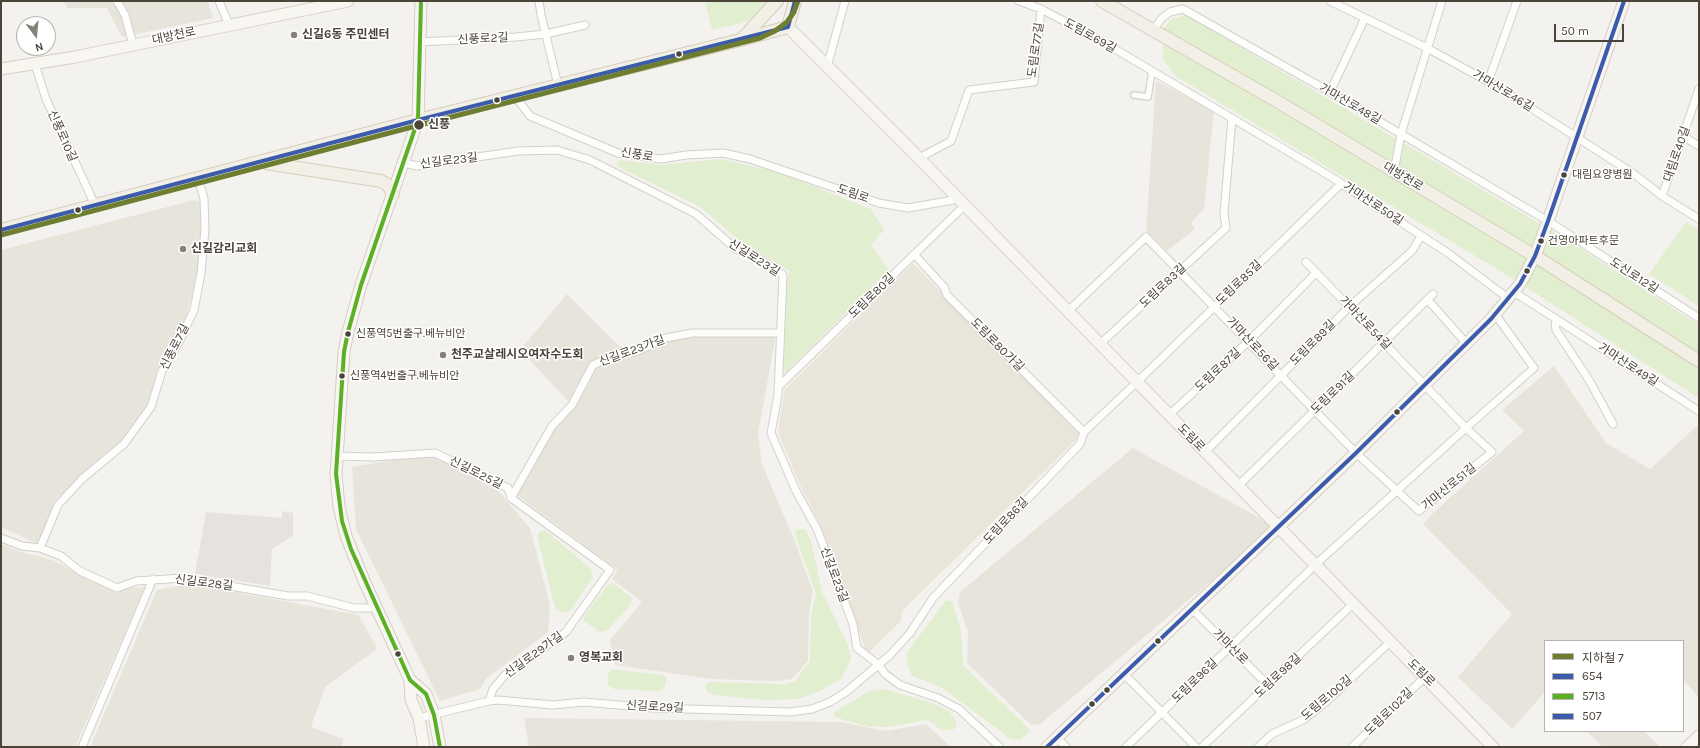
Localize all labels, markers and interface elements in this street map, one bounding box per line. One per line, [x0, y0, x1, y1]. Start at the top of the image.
north arrow [16, 16, 56, 56]
street label: 도림로69길 [1061, 16, 1119, 56]
scale bar [1556, 16, 1626, 42]
street label: 도림로77길 [1025, 22, 1047, 78]
street label: 대방천로 [151, 24, 197, 48]
text: 50 m [1561, 24, 1589, 38]
place label: 신길6동 주민센터 [302, 28, 390, 42]
marker: 신길6동 주민센터 [289, 30, 299, 40]
street label: 신풍로2길 [457, 30, 509, 48]
text: N [34, 40, 45, 54]
unlabelled marker [674, 49, 684, 59]
street label: 가마산로46길 [1470, 67, 1536, 115]
street label: 가마산로48길 [1316, 80, 1384, 128]
unlabelled marker [492, 95, 502, 105]
street label: 신풍로10길 [44, 108, 80, 164]
marker: 신풍 [412, 118, 426, 132]
place label: 신풍 [428, 118, 450, 132]
street label: 대림로40길 [1661, 124, 1693, 184]
street label: 신풍로 [620, 145, 654, 165]
street label: 신길로23길 [419, 150, 479, 172]
street label: 대방천로 [1380, 159, 1426, 195]
place label: 대림요양병원 [1572, 168, 1633, 182]
marker: 대림요양병원 [1559, 170, 1569, 180]
street label: 가마산로50길 [1340, 179, 1406, 229]
street label: 도림로 [835, 182, 871, 206]
unlabelled marker [73, 205, 83, 215]
place label: 건영아파트후문 [1548, 234, 1619, 248]
street label: 신길로23길 [726, 236, 782, 280]
marker: 건영아파트후문 [1536, 236, 1546, 246]
place label: 신길감리교회 [191, 242, 257, 256]
marker: 신길감리교회 [178, 244, 188, 254]
street label: 도신로12길 [1607, 255, 1661, 297]
street label: 도림로85길 [1213, 258, 1265, 308]
street label: 도림로83길 [1137, 261, 1189, 311]
unlabelled marker [1522, 266, 1532, 276]
street label: 도림로80길 [846, 270, 898, 322]
street label: 가마산로54길 [1336, 293, 1394, 353]
street label: 가마산로56길 [1223, 314, 1281, 374]
street label: 도림로80가길 [967, 315, 1027, 375]
street label: 도림로89길 [1287, 317, 1339, 369]
street label: 신풍로7길 [157, 322, 193, 372]
place label: 신풍역5번출구.베뉴비안 [356, 327, 465, 341]
marker: 신풍역5번출구.베뉴비안 [343, 329, 353, 339]
street label: 신길로23가길 [597, 332, 667, 370]
street label: 가마산로49길 [1595, 340, 1661, 390]
street label: 도림로87길 [1192, 345, 1244, 395]
place label: 천주교살레시오여자수도회 [451, 348, 583, 362]
marker: 천주교살레시오여자수도회 [438, 350, 448, 360]
place label: 신풍역4번출구.베뉴비안 [350, 369, 459, 383]
street label: 도림로91길 [1308, 369, 1358, 417]
marker: 신풍역4번출구.베뉴비안 [337, 371, 347, 381]
unlabelled marker [1392, 407, 1402, 417]
street label: 도림로 [1174, 421, 1208, 455]
street label: 신길로25길 [447, 454, 505, 492]
street label: 가마산로51길 [1419, 461, 1479, 513]
street label: 도림로86길 [981, 495, 1031, 547]
street label: 신길로23길 [817, 545, 851, 605]
street label: 신길로28길 [174, 572, 234, 594]
street label: 가마산로 [1209, 626, 1251, 668]
street label: 신길로29가길 [502, 629, 566, 681]
unlabelled marker [1153, 636, 1163, 646]
legend [1544, 640, 1684, 732]
unlabelled marker [393, 649, 403, 659]
place label: 영복교회 [579, 651, 623, 665]
street label: 도림로98길 [1252, 651, 1304, 701]
text: 지하철 7 [1582, 651, 1624, 665]
marker: 영복교회 [566, 653, 576, 663]
street label: 도림로96길 [1169, 656, 1221, 706]
street label: 도림로 [1404, 656, 1438, 690]
text: 654 [1582, 669, 1602, 683]
street label: 도림로100길 [1298, 672, 1356, 724]
unlabelled marker [1102, 685, 1112, 695]
street label: 도림로102길 [1362, 685, 1416, 739]
text: 5713 [1582, 689, 1605, 703]
street label: 신길로29길 [626, 698, 684, 716]
unlabelled marker [1087, 699, 1097, 709]
text: 507 [1582, 709, 1602, 723]

